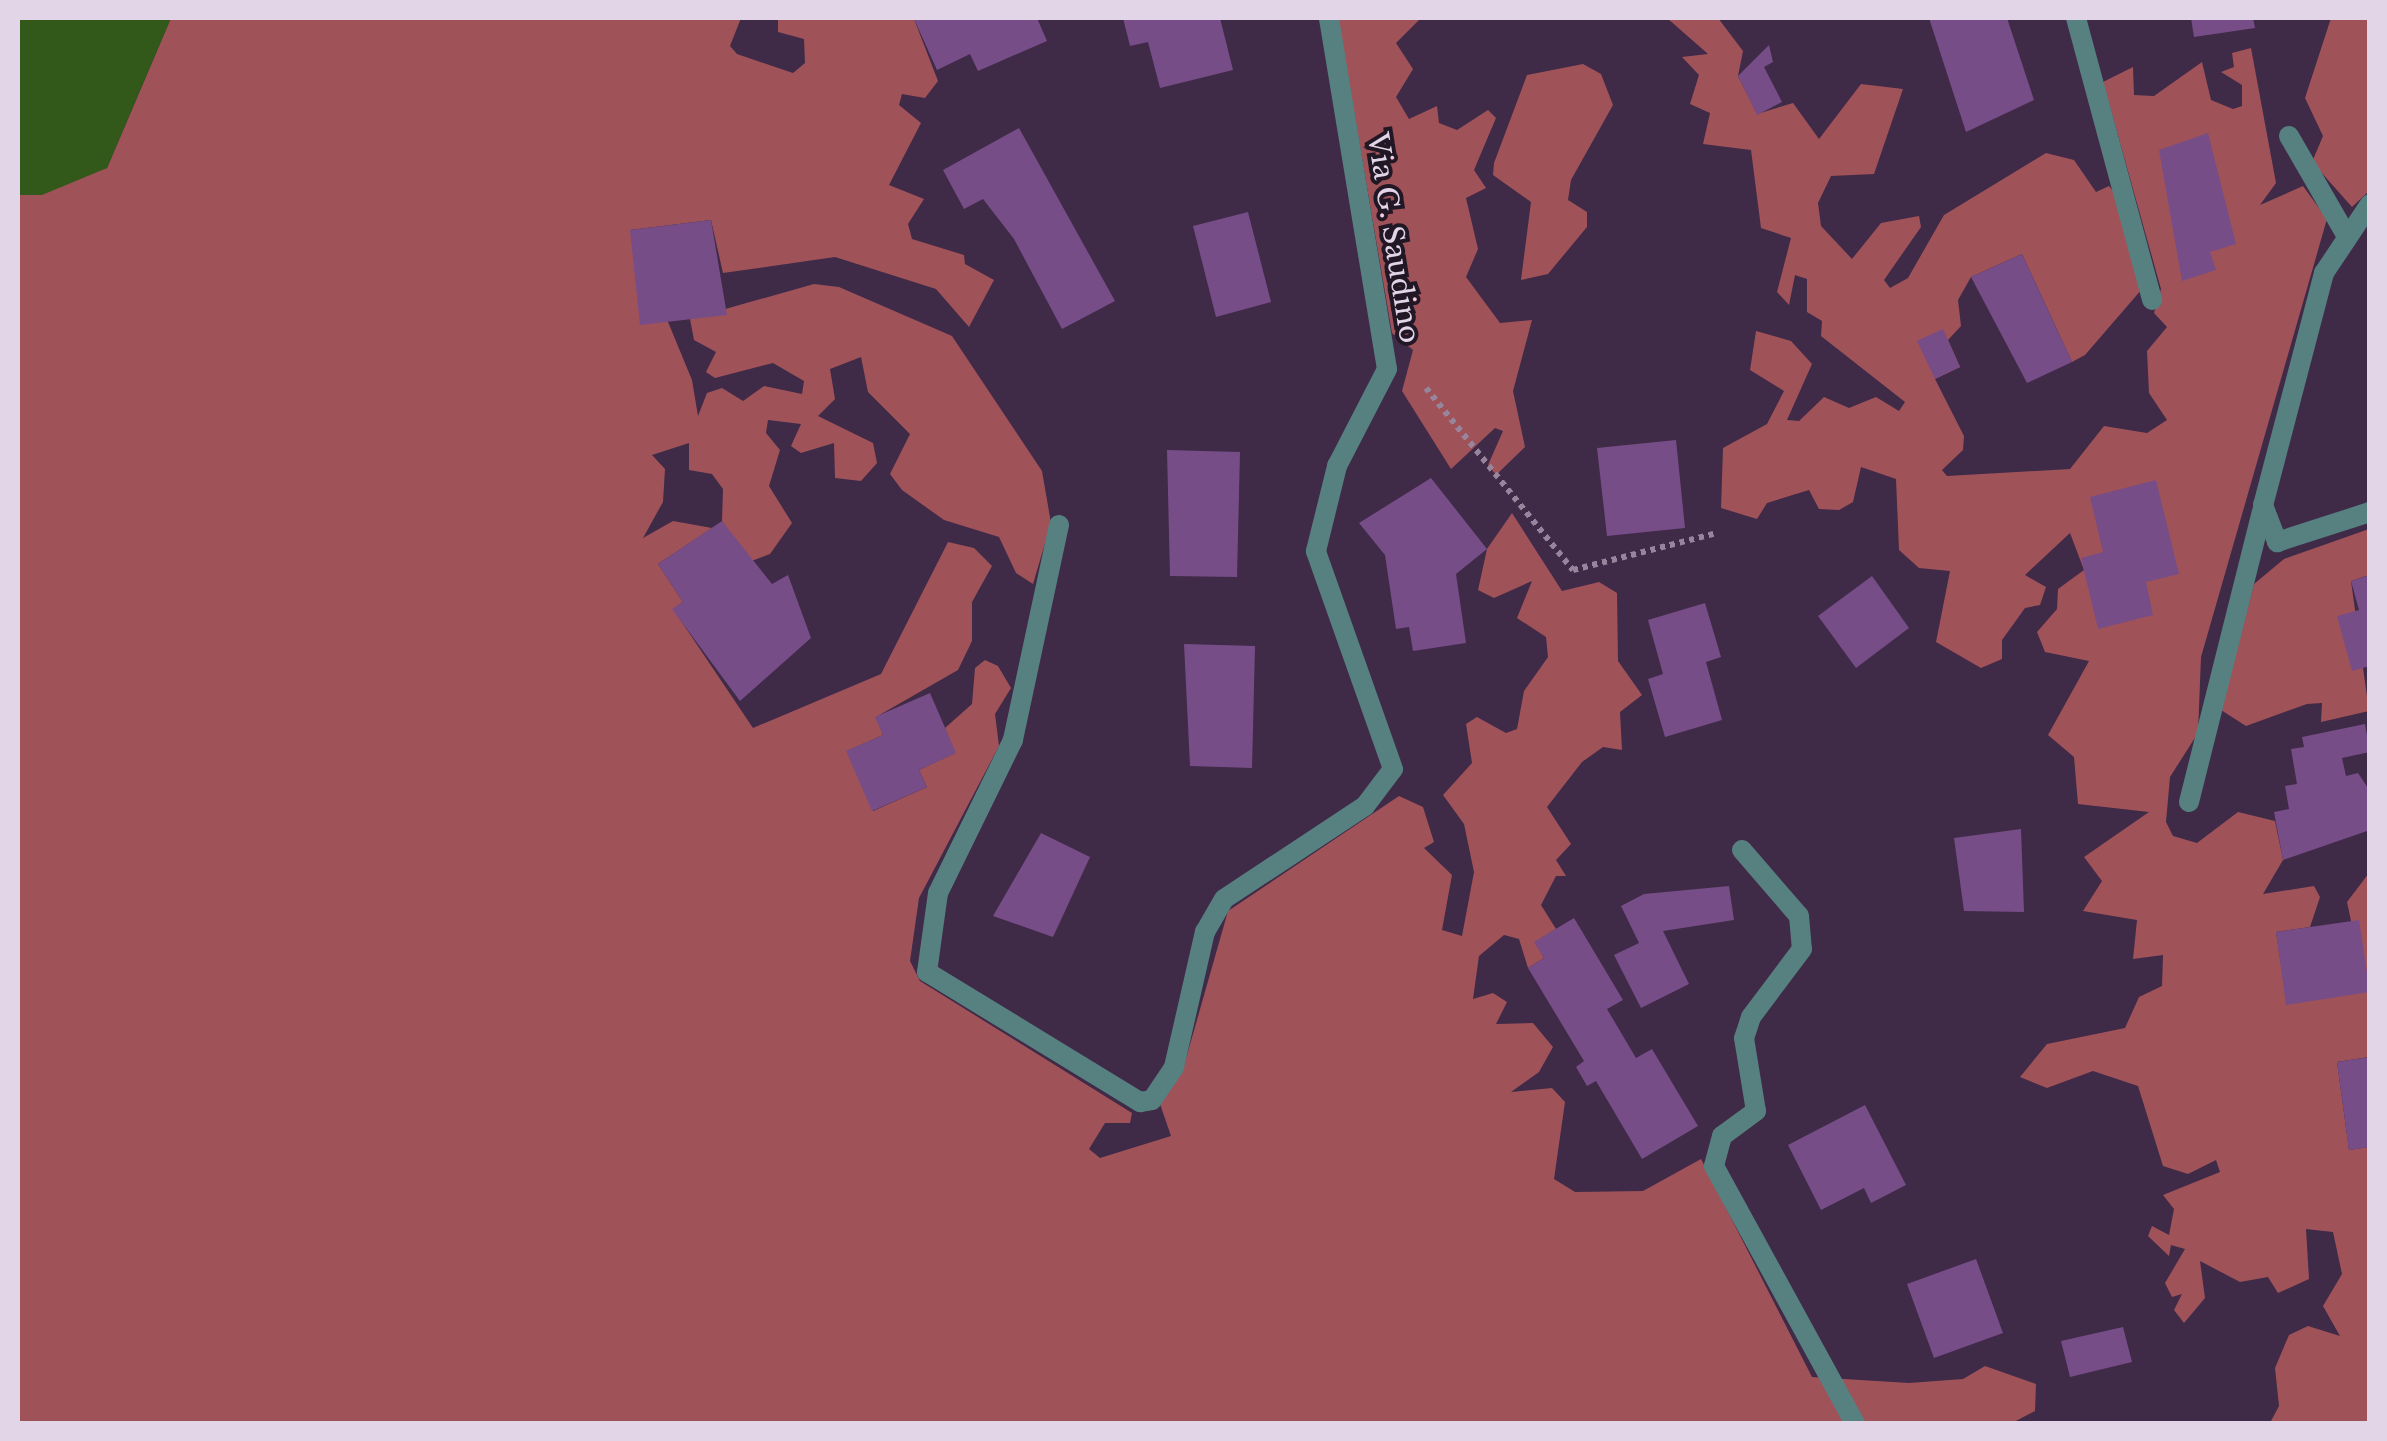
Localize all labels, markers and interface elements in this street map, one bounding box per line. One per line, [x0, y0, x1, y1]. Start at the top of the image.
street label: Via G. Saudino [1360, 130, 1426, 346]

